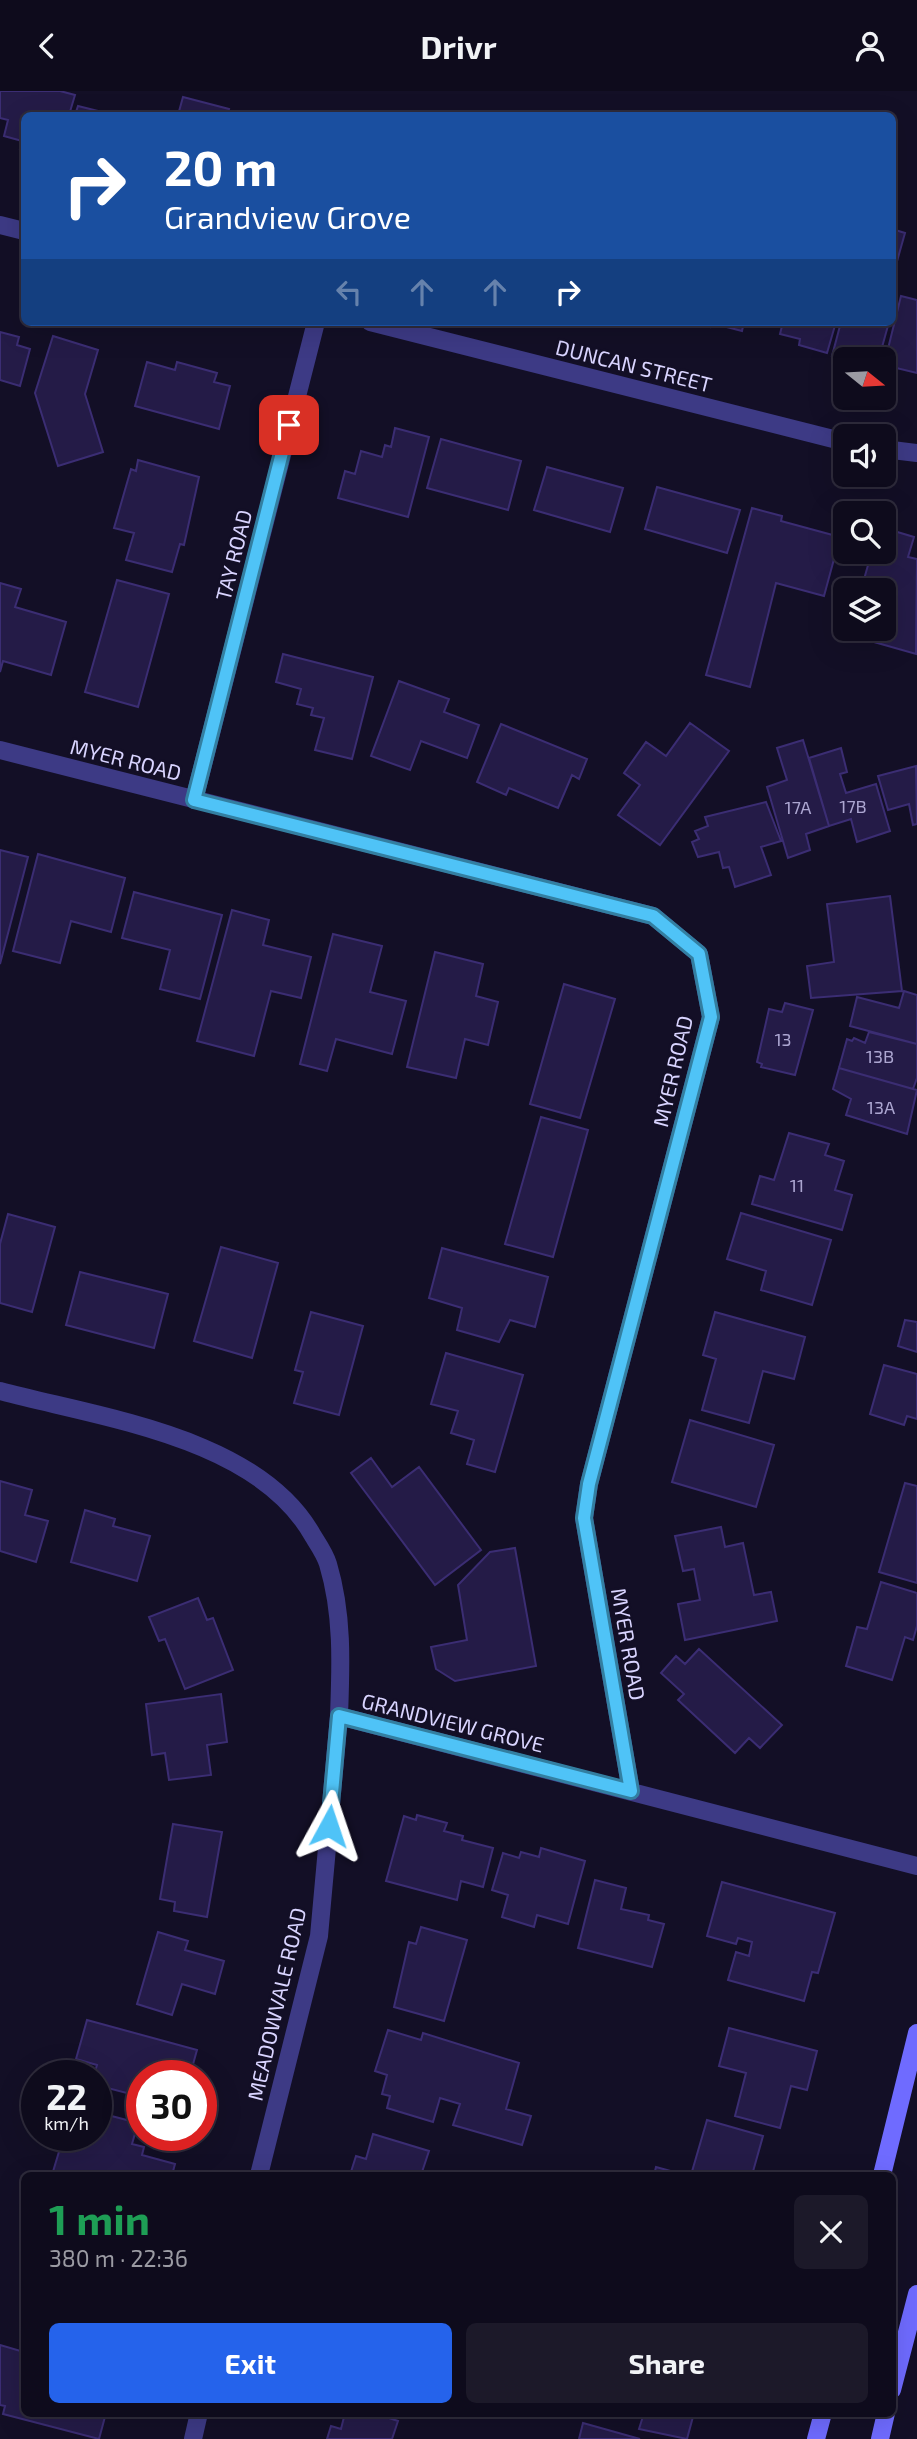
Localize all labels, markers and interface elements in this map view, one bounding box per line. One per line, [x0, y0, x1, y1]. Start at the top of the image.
icon: back [28, 27, 66, 65]
text: Drivr [420, 27, 497, 65]
icon: person [851, 27, 889, 65]
text: 20 m [164, 137, 277, 196]
icon: right [49, 140, 140, 231]
text: Grandview Grove [164, 197, 411, 235]
icon: left [330, 273, 368, 311]
icon: ahead [403, 273, 441, 311]
icon: ahead [476, 273, 514, 311]
icon: right [549, 273, 587, 311]
street label: DUNCAN STREET [553, 334, 715, 396]
north arrow [833, 347, 896, 409]
map controls [833, 347, 896, 641]
pin [259, 395, 319, 455]
icon: arrive [270, 406, 308, 444]
button: sound [833, 424, 896, 487]
button: search [833, 501, 896, 564]
street label: TAY ROAD [210, 507, 256, 603]
button: layers [833, 578, 896, 641]
street label: MYER ROAD [68, 733, 184, 785]
house number: 17B [839, 795, 867, 817]
house number: 17A [785, 796, 812, 818]
street label: MYER ROAD [647, 1013, 697, 1129]
house number: 13 [774, 1028, 792, 1050]
house number: 13B [866, 1045, 894, 1067]
house number: 13A [867, 1096, 896, 1118]
house number: 11 [790, 1174, 804, 1196]
street label: MYER ROAD [607, 1586, 651, 1702]
street label: GRANDVIEW GROVE [359, 1687, 547, 1757]
position arrow [292, 1789, 366, 1863]
street label: MEADOWVALE ROAD [242, 1905, 310, 2103]
speed limit sign: 30 [126, 2060, 217, 2151]
text: 22 [46, 2075, 87, 2117]
text: km/h [44, 2112, 89, 2134]
text: 1 min [49, 2193, 150, 2243]
button: close [794, 2195, 868, 2269]
text: 380 m · 22:36 [49, 2244, 188, 2272]
button: Exit [49, 2323, 452, 2403]
button: Share [466, 2323, 868, 2403]

